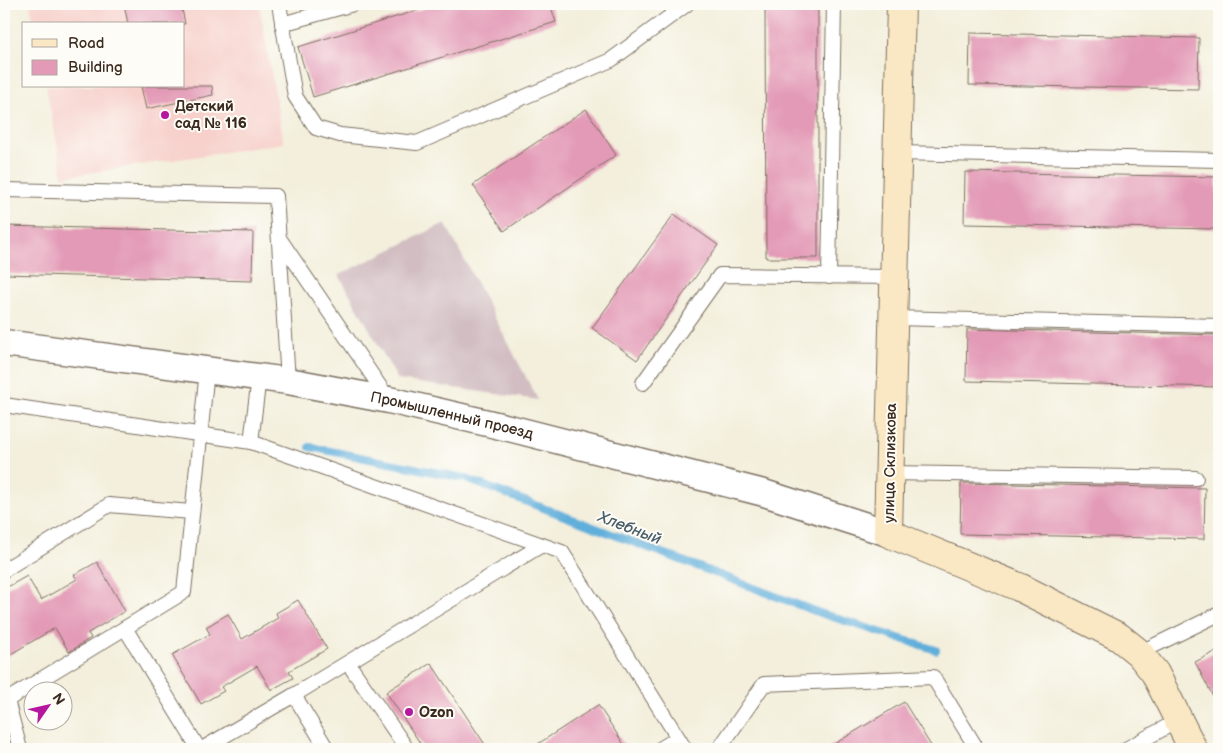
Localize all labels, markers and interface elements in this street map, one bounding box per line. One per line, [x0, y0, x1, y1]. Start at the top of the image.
legend [22, 22, 185, 88]
text: Road [68, 34, 104, 53]
text: Building [68, 58, 123, 77]
place label: Детский сад № 116 [175, 97, 247, 133]
marker: Детский сад № 116 [159, 109, 171, 121]
street label: Промышленный проезд [369, 388, 535, 444]
street label: улица Склизкова [880, 403, 901, 523]
water label: Хлебный [594, 507, 664, 549]
north arrow [22, 680, 72, 730]
text: N [48, 690, 68, 708]
place label: Ozon [419, 703, 454, 722]
marker: Ozon [403, 706, 415, 718]

